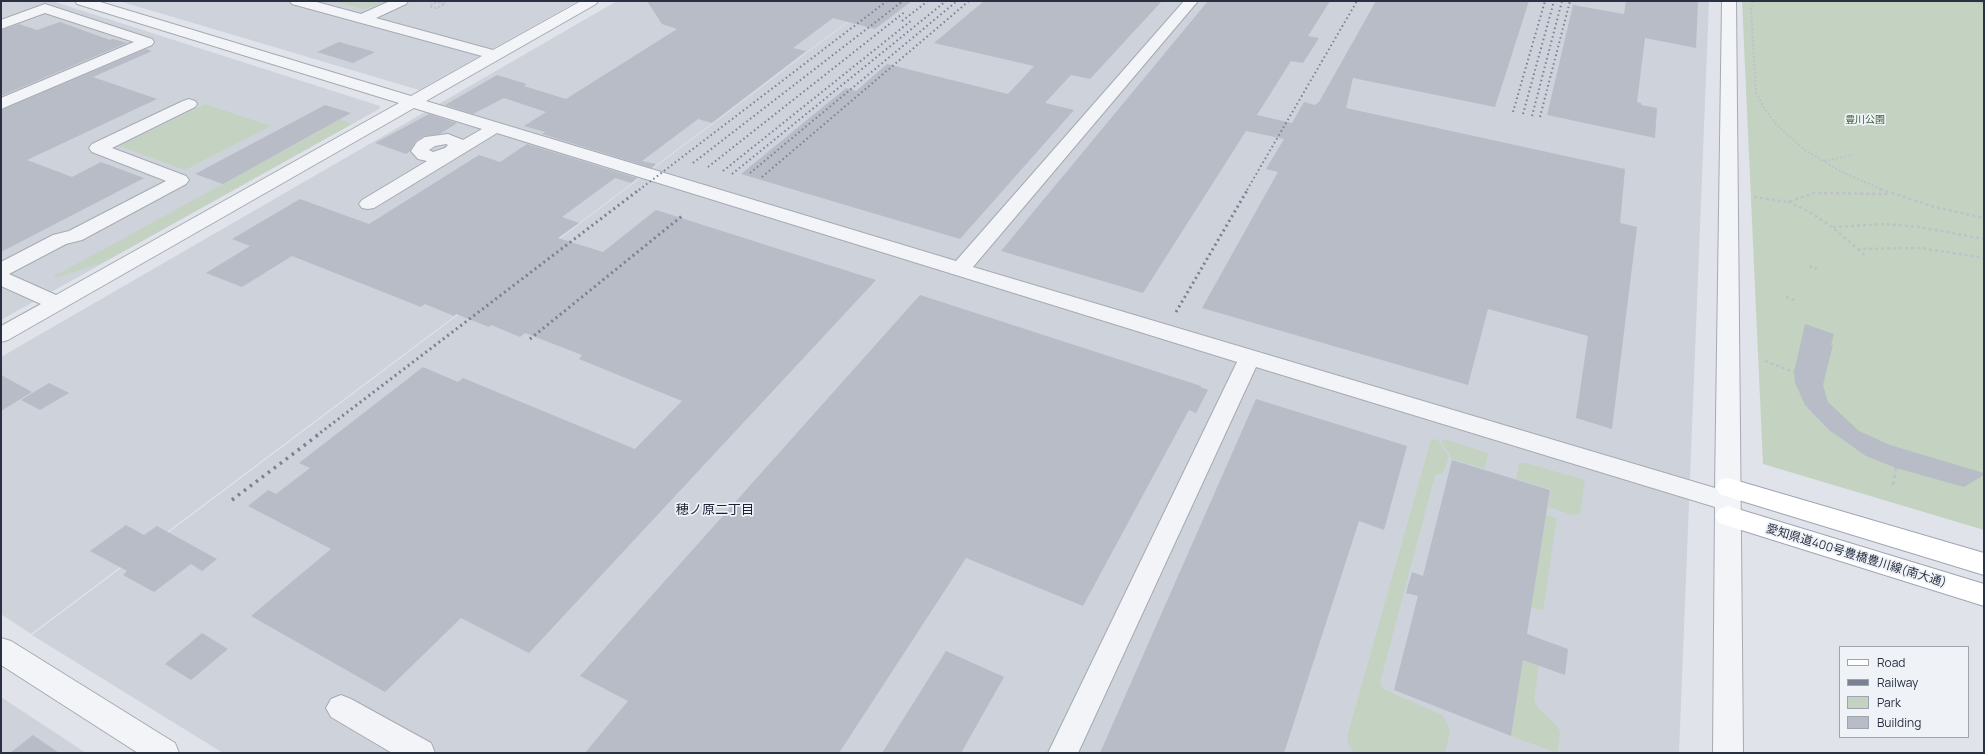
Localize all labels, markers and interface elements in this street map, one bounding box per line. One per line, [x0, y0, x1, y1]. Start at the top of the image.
park label: 豊川公園 [1845, 114, 1885, 126]
district label: 穂ノ原二丁目 [676, 502, 754, 518]
street label: 愛知県道400号豊橋豊川線(南大通) [1764, 522, 1948, 590]
legend [1839, 646, 1969, 738]
text: Road [1877, 654, 1905, 671]
text: Railway [1877, 674, 1918, 691]
text: Park [1877, 694, 1901, 711]
text: Building [1877, 714, 1921, 731]

